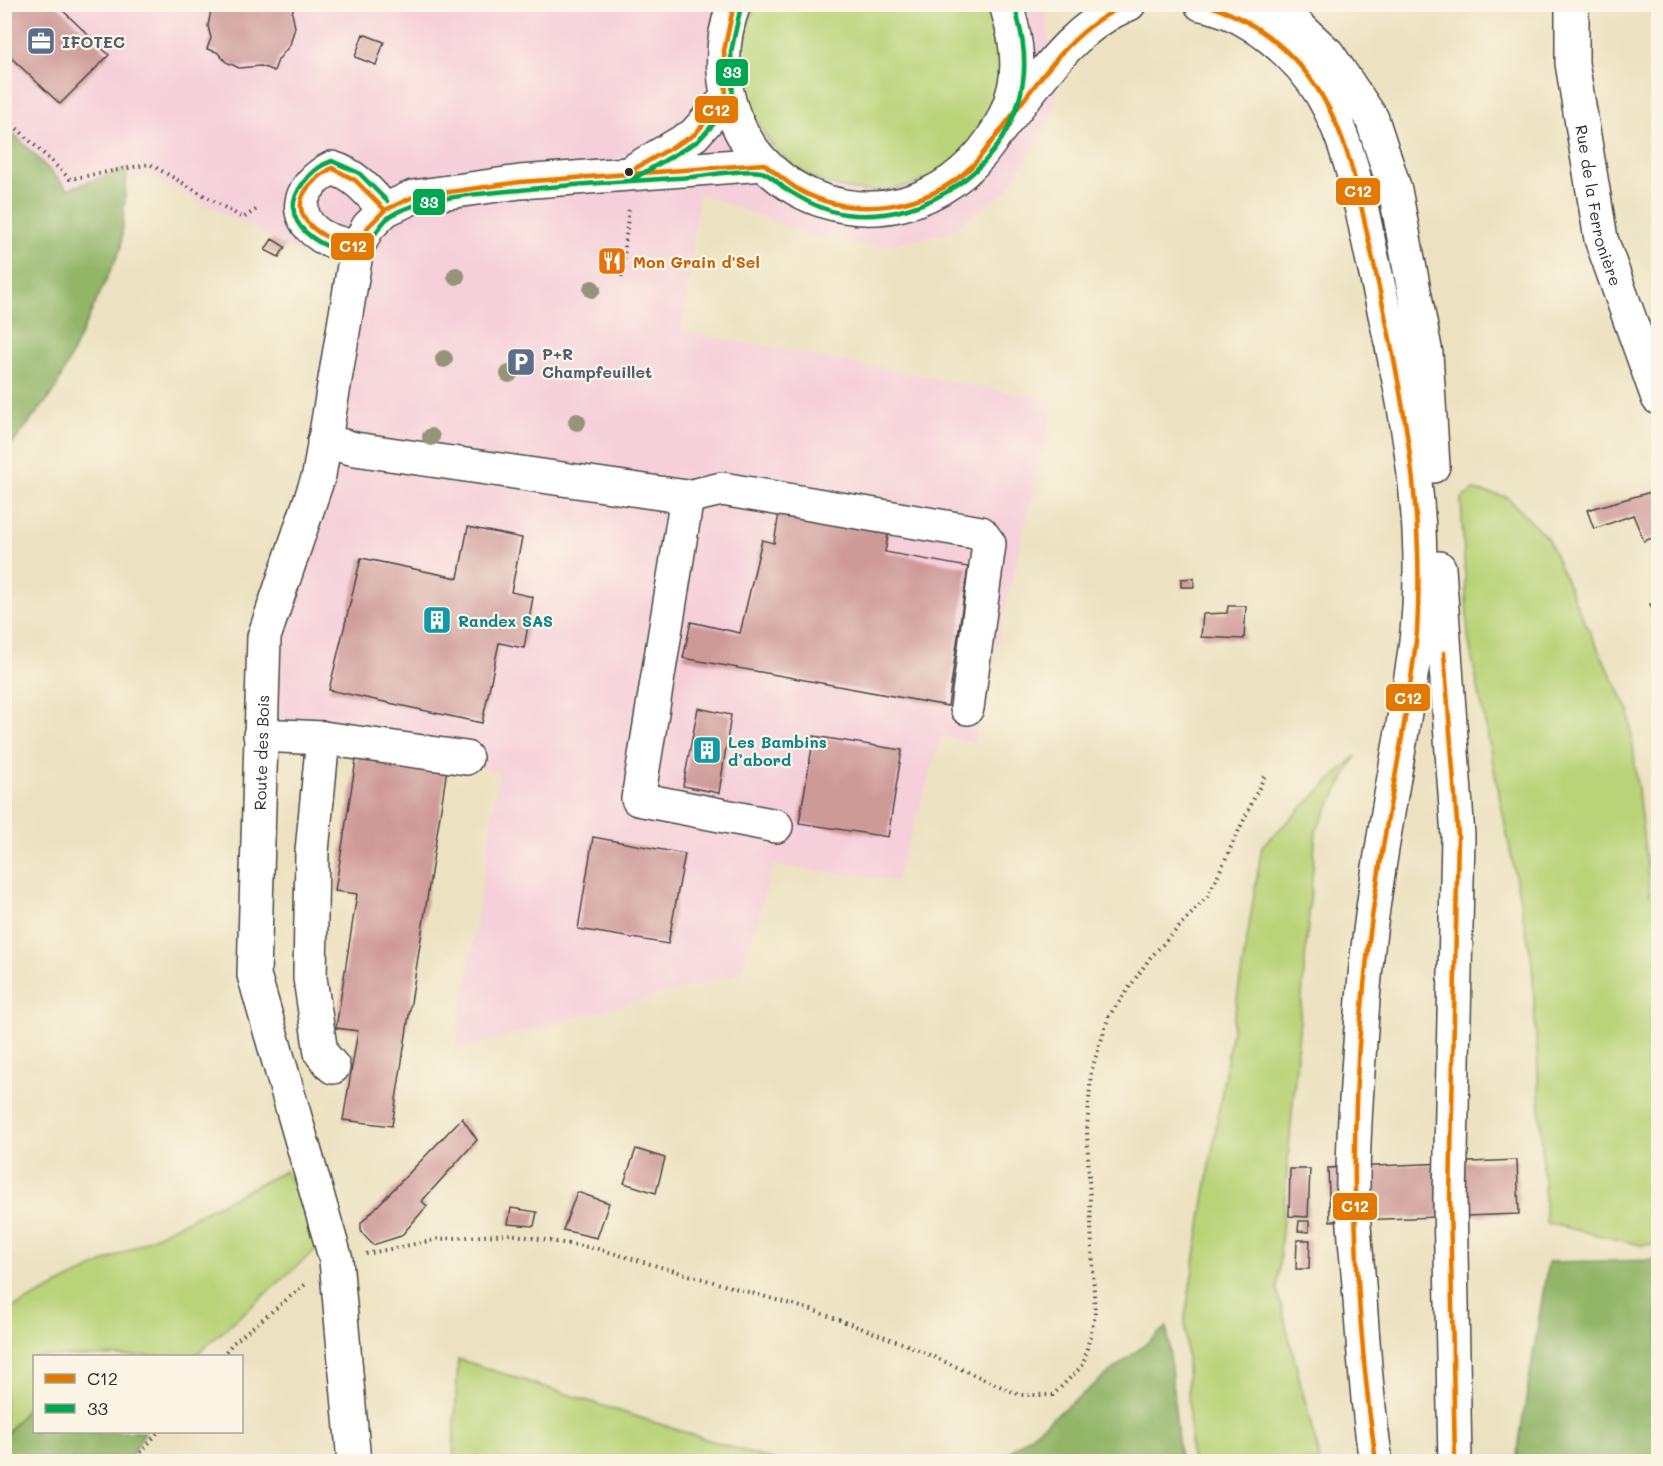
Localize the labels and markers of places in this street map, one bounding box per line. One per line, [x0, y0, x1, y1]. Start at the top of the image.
office icon: IFOTEC [25, 25, 57, 57]
place label: IFOTEC [62, 31, 125, 52]
unlabelled marker [623, 166, 635, 178]
restaurant icon: Mon Grain d'Sel [596, 245, 628, 277]
place label: Mon Grain d'Sel [633, 251, 760, 272]
place label: P+R Champfeuillet [542, 343, 652, 382]
parking icon: P+R Champfeuillet [505, 346, 537, 378]
building icon: Randex SAS [421, 604, 453, 636]
place label: Randex SAS [458, 610, 553, 631]
place label: Les Bambins d’abord [728, 731, 827, 770]
building icon: Les Bambins d’abord [691, 734, 723, 766]

